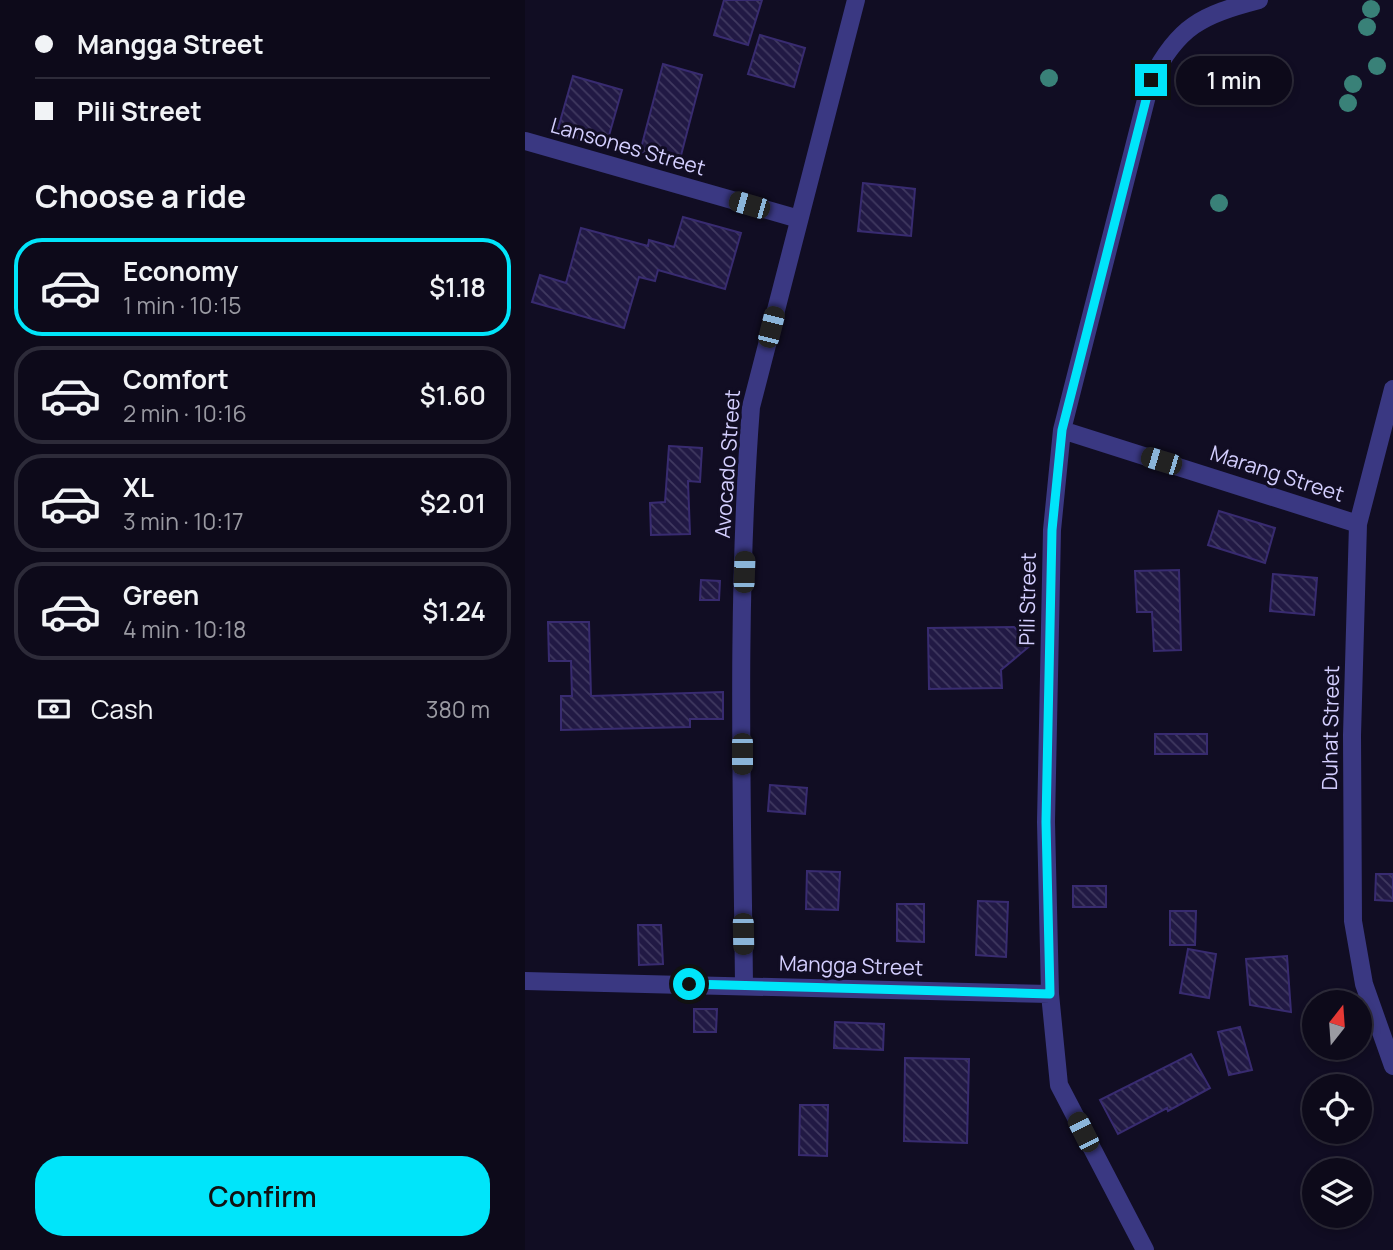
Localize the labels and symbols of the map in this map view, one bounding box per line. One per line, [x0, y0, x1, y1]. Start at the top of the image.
callout: 1 min [1175, 56, 1291, 104]
route end [1135, 64, 1167, 96]
street label: Lansones Street [548, 111, 709, 182]
car [726, 189, 773, 221]
car [756, 304, 787, 350]
street label: Avocado Street [708, 389, 746, 539]
street label: Marang Street [1207, 438, 1348, 508]
car [1138, 445, 1185, 477]
car [733, 551, 756, 593]
street label: Pili Street [1012, 552, 1042, 646]
street label: Duhat Street [1315, 665, 1345, 791]
car [732, 733, 753, 775]
car [733, 913, 754, 955]
street label: Mangga Street [778, 948, 924, 982]
route start [673, 968, 705, 1000]
north arrow [1302, 990, 1372, 1060]
car [1065, 1109, 1102, 1155]

